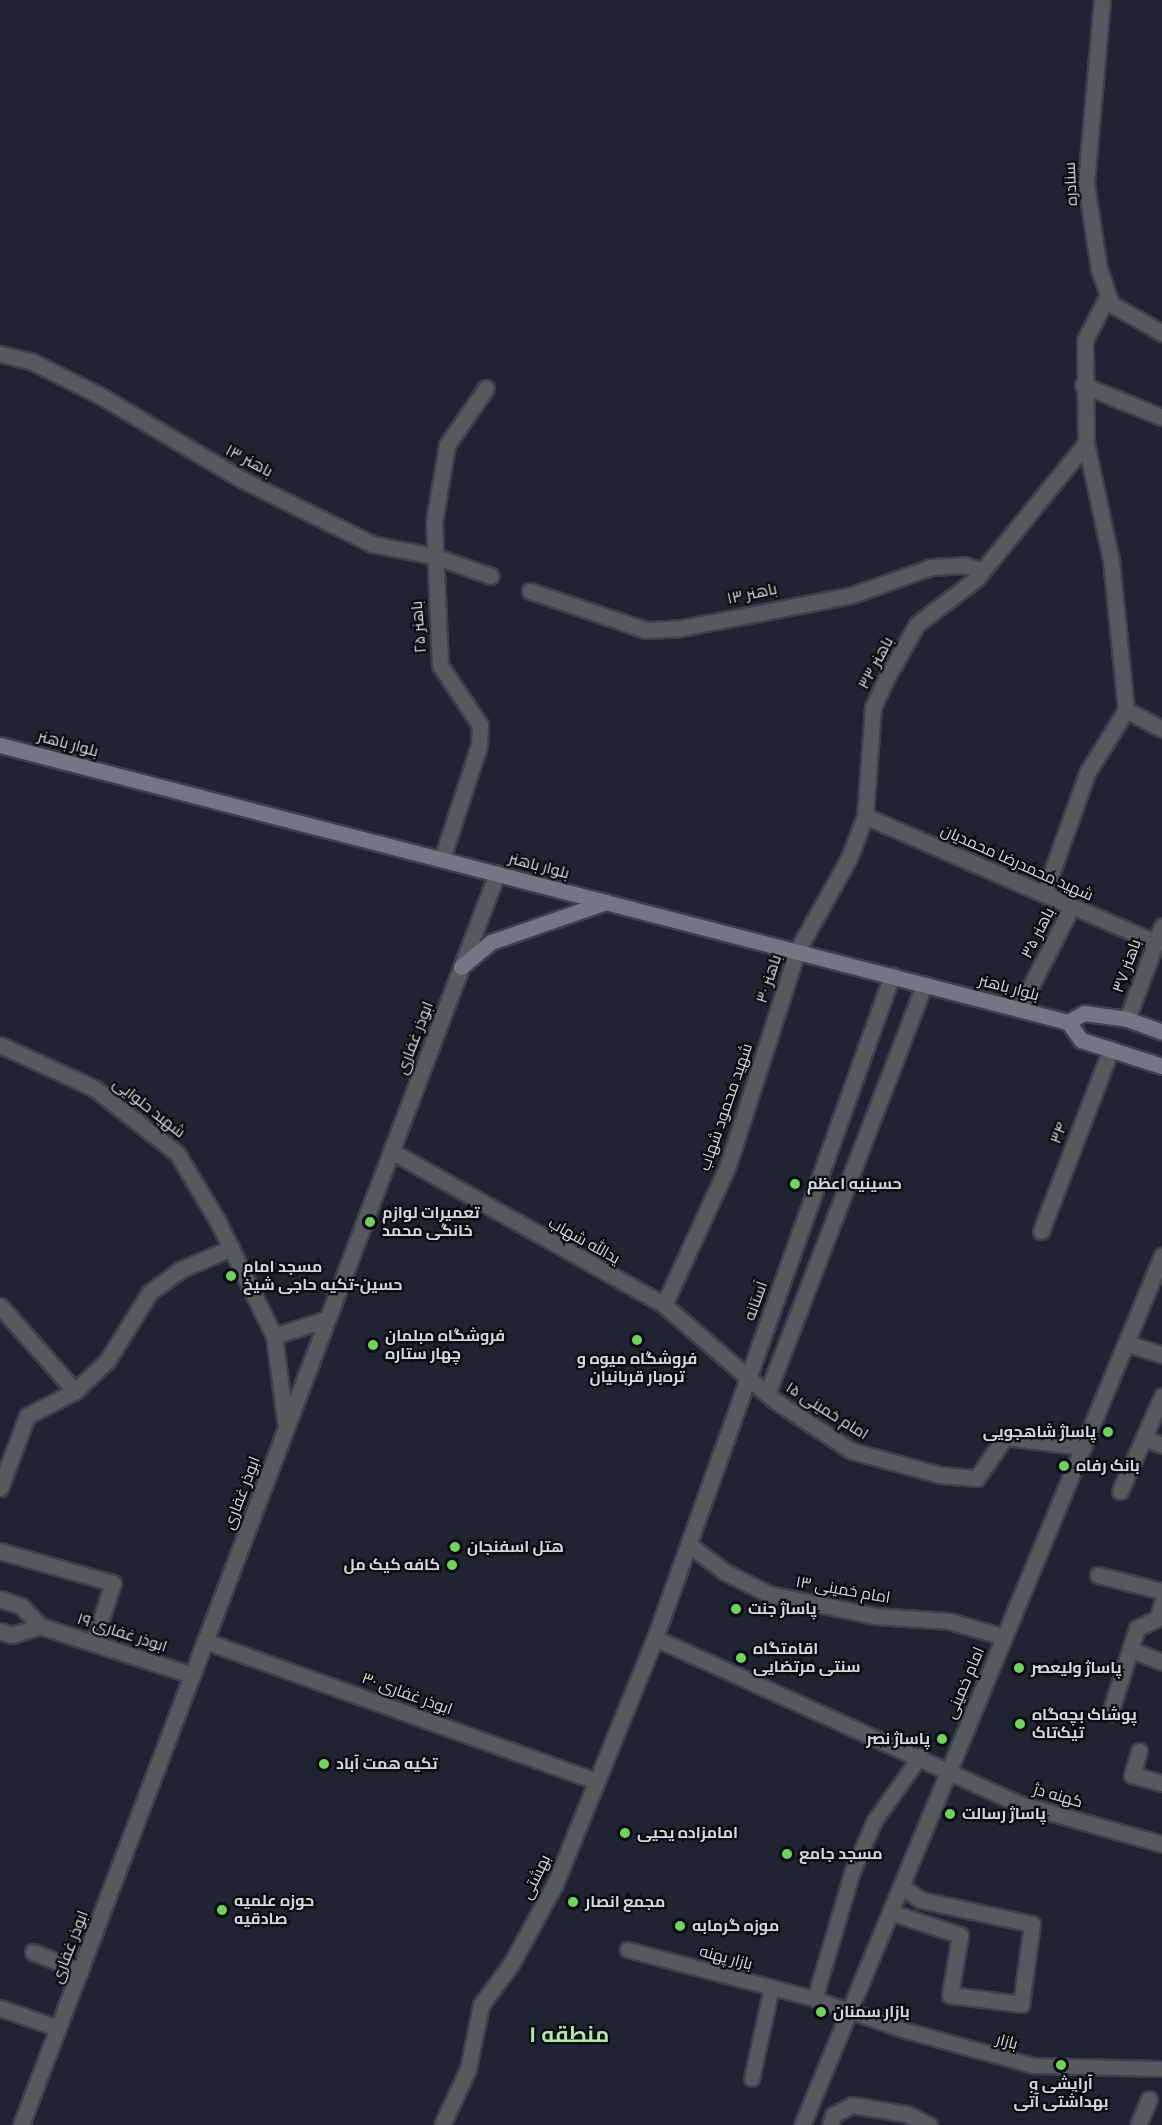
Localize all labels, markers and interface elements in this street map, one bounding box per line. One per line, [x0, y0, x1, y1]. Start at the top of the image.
street label: سنادره [1060, 162, 1082, 206]
street label: باهنر ۱۳ [222, 441, 276, 481]
street label: باهنر ۱۳ [725, 579, 779, 609]
street label: باهنر ۲۵ [407, 600, 431, 654]
street label: باهنر ۳۳ [854, 633, 898, 693]
street label: بلوار باهنر [36, 727, 100, 761]
street label: شهید محمدرضا محمدیان [938, 821, 1096, 905]
street label: بلوار باهنر [507, 849, 571, 883]
street label: باهنر ۳۵ [1017, 904, 1059, 962]
street label: باهنر ۳۷ [1108, 937, 1146, 995]
street label: باهنر ۳۰ [752, 952, 786, 1006]
street label: بلوار باهنر [977, 971, 1041, 1005]
street label: ابوذر غفاری [392, 999, 438, 1077]
street label: شهید محمود شهاب [695, 1041, 757, 1173]
street label: شهید حلوایی [109, 1074, 189, 1142]
street label: ۳۴ [1046, 1120, 1072, 1146]
place label: حسینیه اعظم [807, 1174, 902, 1194]
marker: حسینیه اعظم [788, 1177, 802, 1191]
place label: تعمیرات لوازم خانگی محمد [382, 1203, 480, 1241]
street label: یدالله شهاب [545, 1213, 623, 1269]
marker: تعمیرات لوازم خانگی محمد [363, 1215, 377, 1229]
place label: مسجد امام حسین-تکیه حاجی شیخ [243, 1257, 403, 1295]
marker: مسجد امام حسین-تکیه حاجی شیخ [224, 1269, 238, 1283]
street label: آستانه [740, 1279, 772, 1323]
place label: فروشگاه مبلمان چهار ستاره [385, 1326, 505, 1364]
marker: فروشگاه میوه و تره‌بار قربانیان [630, 1333, 644, 1347]
marker: فروشگاه مبلمان چهار ستاره [366, 1338, 380, 1352]
place label: فروشگاه میوه و تره‌بار قربانیان [577, 1349, 697, 1387]
street label: امام خمینی ۱۵ [782, 1378, 872, 1444]
place label: پاساژ شاهجویی [983, 1422, 1096, 1442]
marker: پاساژ شاهجویی [1101, 1425, 1115, 1439]
street label: ابوذر غفاری [219, 1454, 265, 1532]
place label: بانک رفاه [1076, 1456, 1140, 1476]
marker: بانک رفاه [1057, 1459, 1071, 1473]
place label: هتل اسفنجان [467, 1537, 564, 1557]
marker: هتل اسفنجان [448, 1540, 462, 1554]
place label: کافه کیک مل [343, 1555, 440, 1575]
marker: کافه کیک مل [445, 1558, 459, 1572]
street label: امام خمینی ۱۳ [794, 1572, 892, 1608]
place label: پاساژ جنت [748, 1599, 817, 1619]
marker: پاساژ جنت [729, 1602, 743, 1616]
street label: ابوذر غفاری ۱۹ [75, 1609, 169, 1657]
place label: اقامتگاه سنتی مرتضایی [753, 1639, 860, 1677]
street label: امام خمینی [941, 1644, 989, 1722]
marker: اقامتگاه سنتی مرتضایی [734, 1651, 748, 1665]
place label: پاساژ ولیعصر [1031, 1658, 1122, 1678]
marker: پاساژ ولیعصر [1012, 1661, 1026, 1675]
street label: ابوذر غفاری ۳۰ [359, 1669, 455, 1719]
place label: پوشاک بچه‌گاه تیک‌تاک [1032, 1705, 1137, 1743]
marker: پوشاک بچه‌گاه تیک‌تاک [1013, 1717, 1027, 1731]
place label: پاساژ نصر [866, 1729, 930, 1749]
marker: پاساژ نصر [935, 1732, 949, 1746]
place label: تکیه همت آباد [336, 1754, 438, 1774]
marker: تکیه همت آباد [317, 1757, 331, 1771]
street label: کهنه دژ [1031, 1780, 1085, 1812]
place label: پاساژ رسالت [962, 1804, 1046, 1824]
marker: پاساژ رسالت [943, 1807, 957, 1821]
place label: امامزاده یحیی [637, 1823, 738, 1843]
marker: امامزاده یحیی [618, 1826, 632, 1840]
place label: مسجد جامع [799, 1844, 883, 1864]
marker: مسجد جامع [780, 1847, 794, 1861]
street label: بهشتی [517, 1851, 555, 1903]
place label: حوزه علمیه صادقیه [234, 1891, 314, 1929]
place label: مجمع انصار [585, 1892, 665, 1912]
marker: مجمع انصار [566, 1895, 580, 1909]
marker: حوزه علمیه صادقیه [215, 1903, 229, 1917]
street label: ابوذر غفاری [47, 1908, 93, 1986]
place label: موزه گرمابه [692, 1916, 779, 1936]
marker: موزه گرمابه [673, 1919, 687, 1933]
street label: بازار پهنه [697, 1942, 755, 1974]
place label: بازار سمنان [833, 2002, 910, 2022]
marker: بازار سمنان [814, 2005, 828, 2019]
district label: منطقه ۱ [529, 2022, 609, 2048]
street label: بازار [994, 2030, 1020, 2054]
marker: آرایشی و بهداشتی آتی [1054, 2058, 1068, 2072]
place label: آرایشی و بهداشتی آتی [1013, 2074, 1109, 2112]

